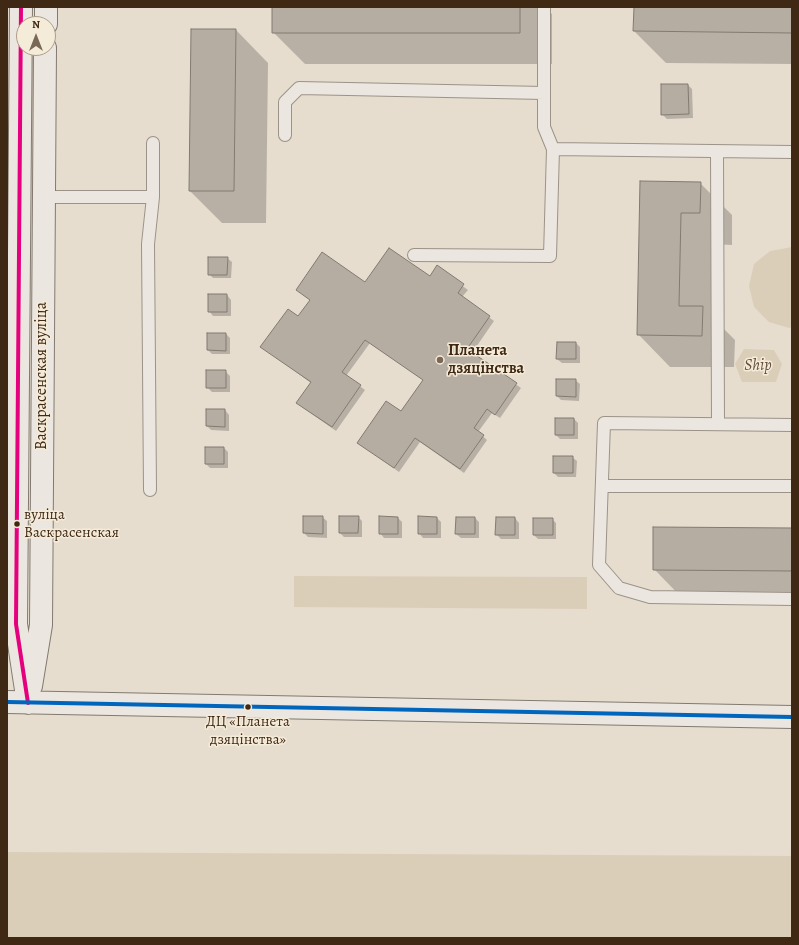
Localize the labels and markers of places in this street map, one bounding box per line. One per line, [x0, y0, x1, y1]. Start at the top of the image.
place label: Планета дзяцінства [448, 341, 524, 379]
marker: Планета дзяцінства [435, 355, 445, 365]
place label: вуліца Васкрасенская [24, 506, 119, 541]
marker: вуліца Васкрасенская [12, 519, 22, 529]
marker: ДЦ «Планета дзяцінства» [243, 702, 253, 712]
place label: ДЦ «Планета дзяцінства» [206, 713, 290, 748]

